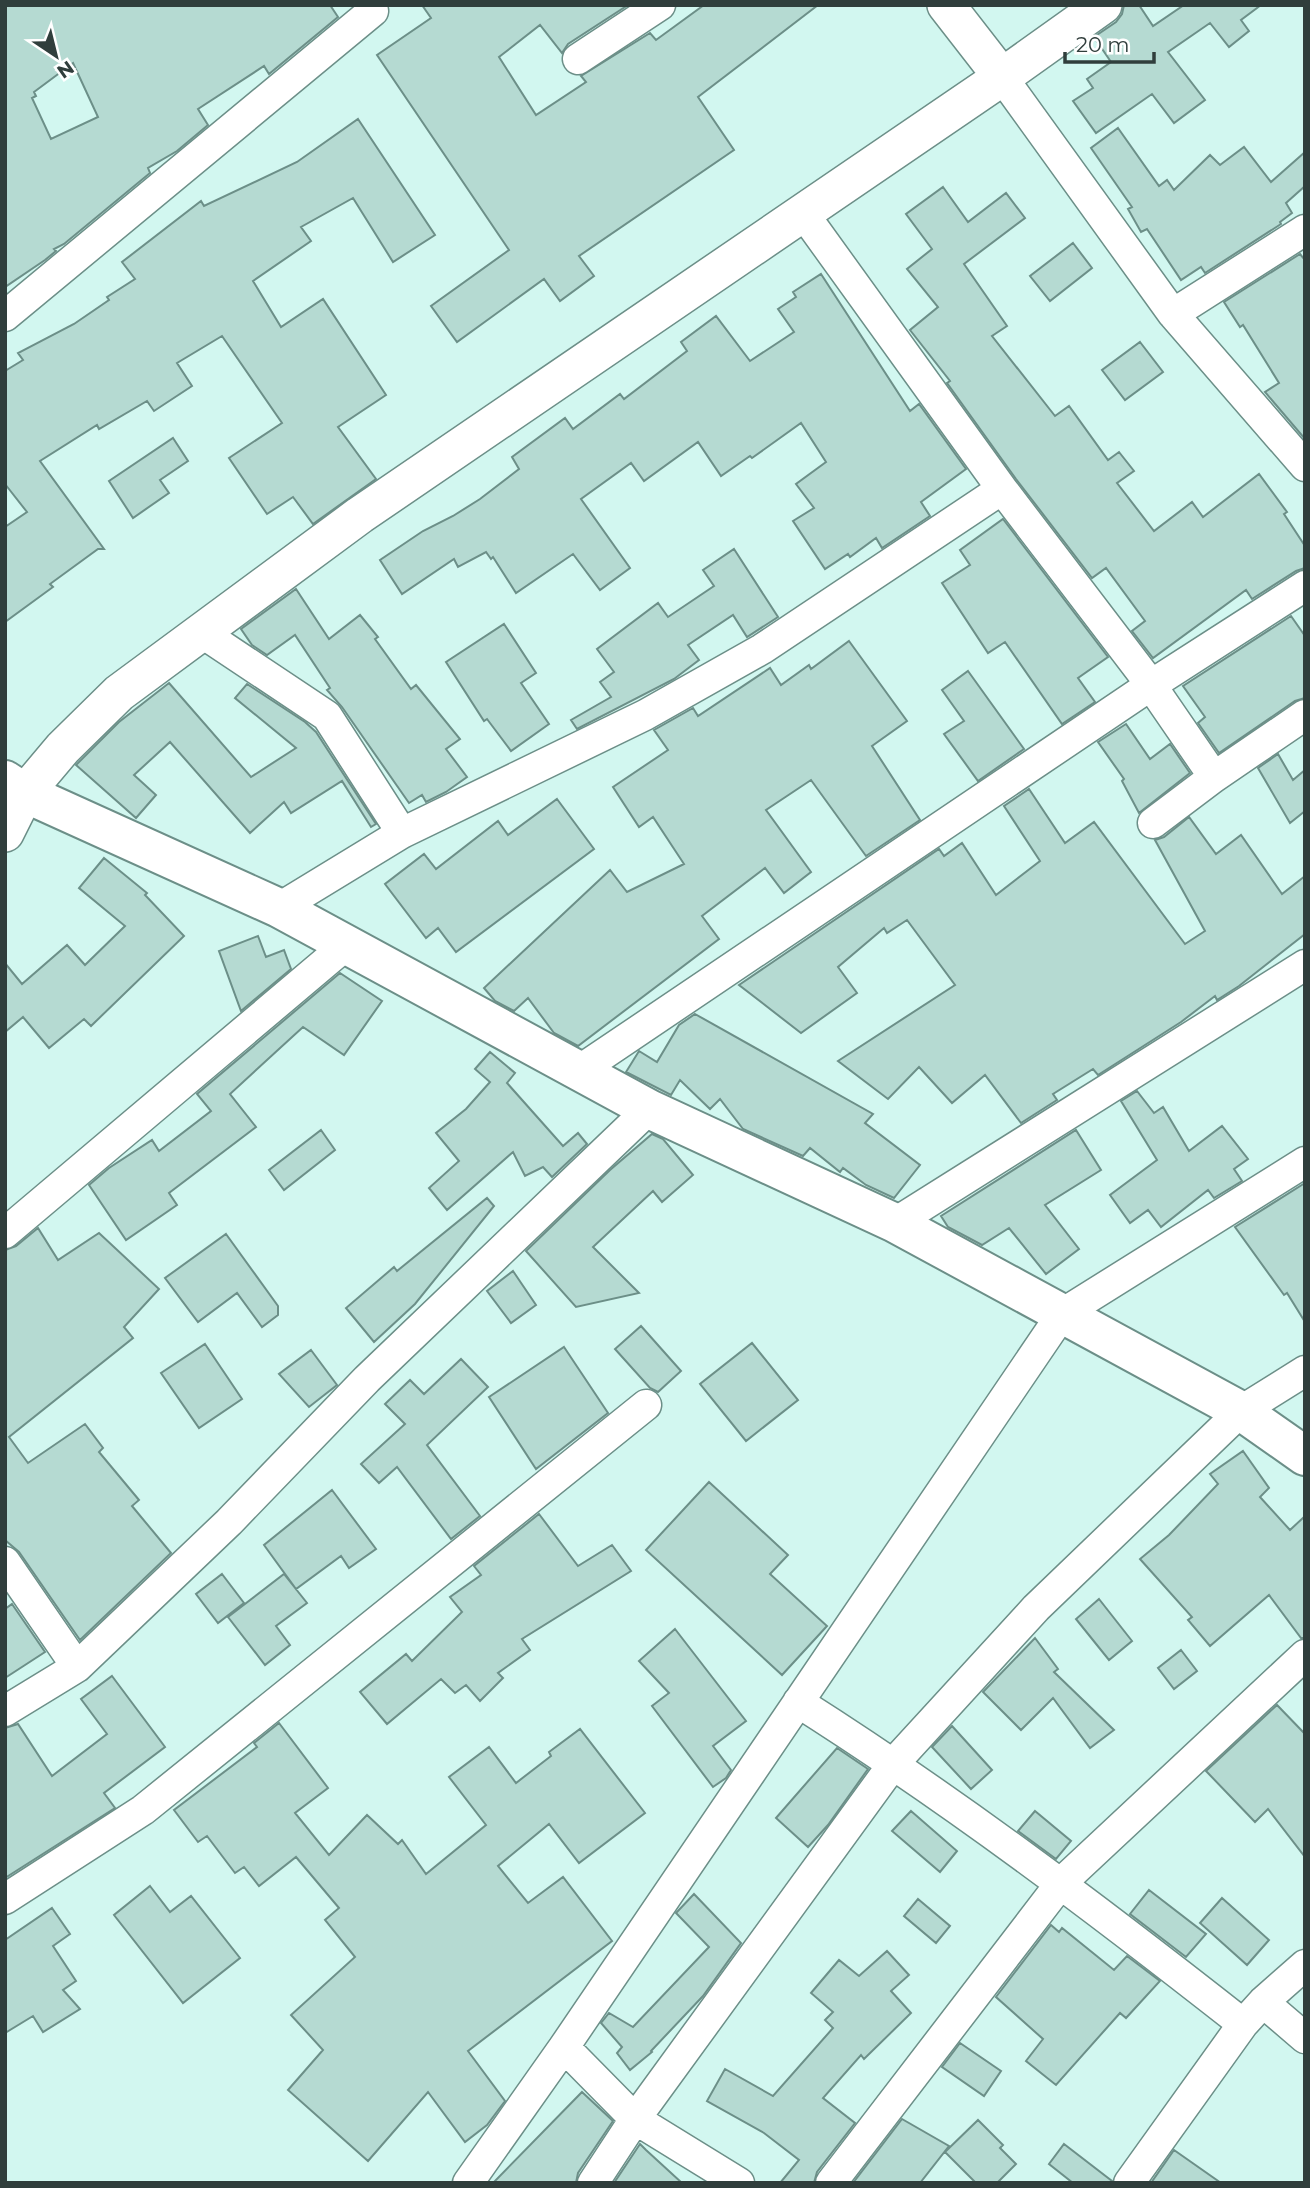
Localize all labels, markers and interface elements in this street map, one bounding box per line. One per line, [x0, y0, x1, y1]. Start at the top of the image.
north arrow [21, 21, 91, 91]
scale bar [1065, 21, 1154, 65]
text: 20 m [1076, 32, 1130, 57]
text: N [53, 56, 78, 83]

